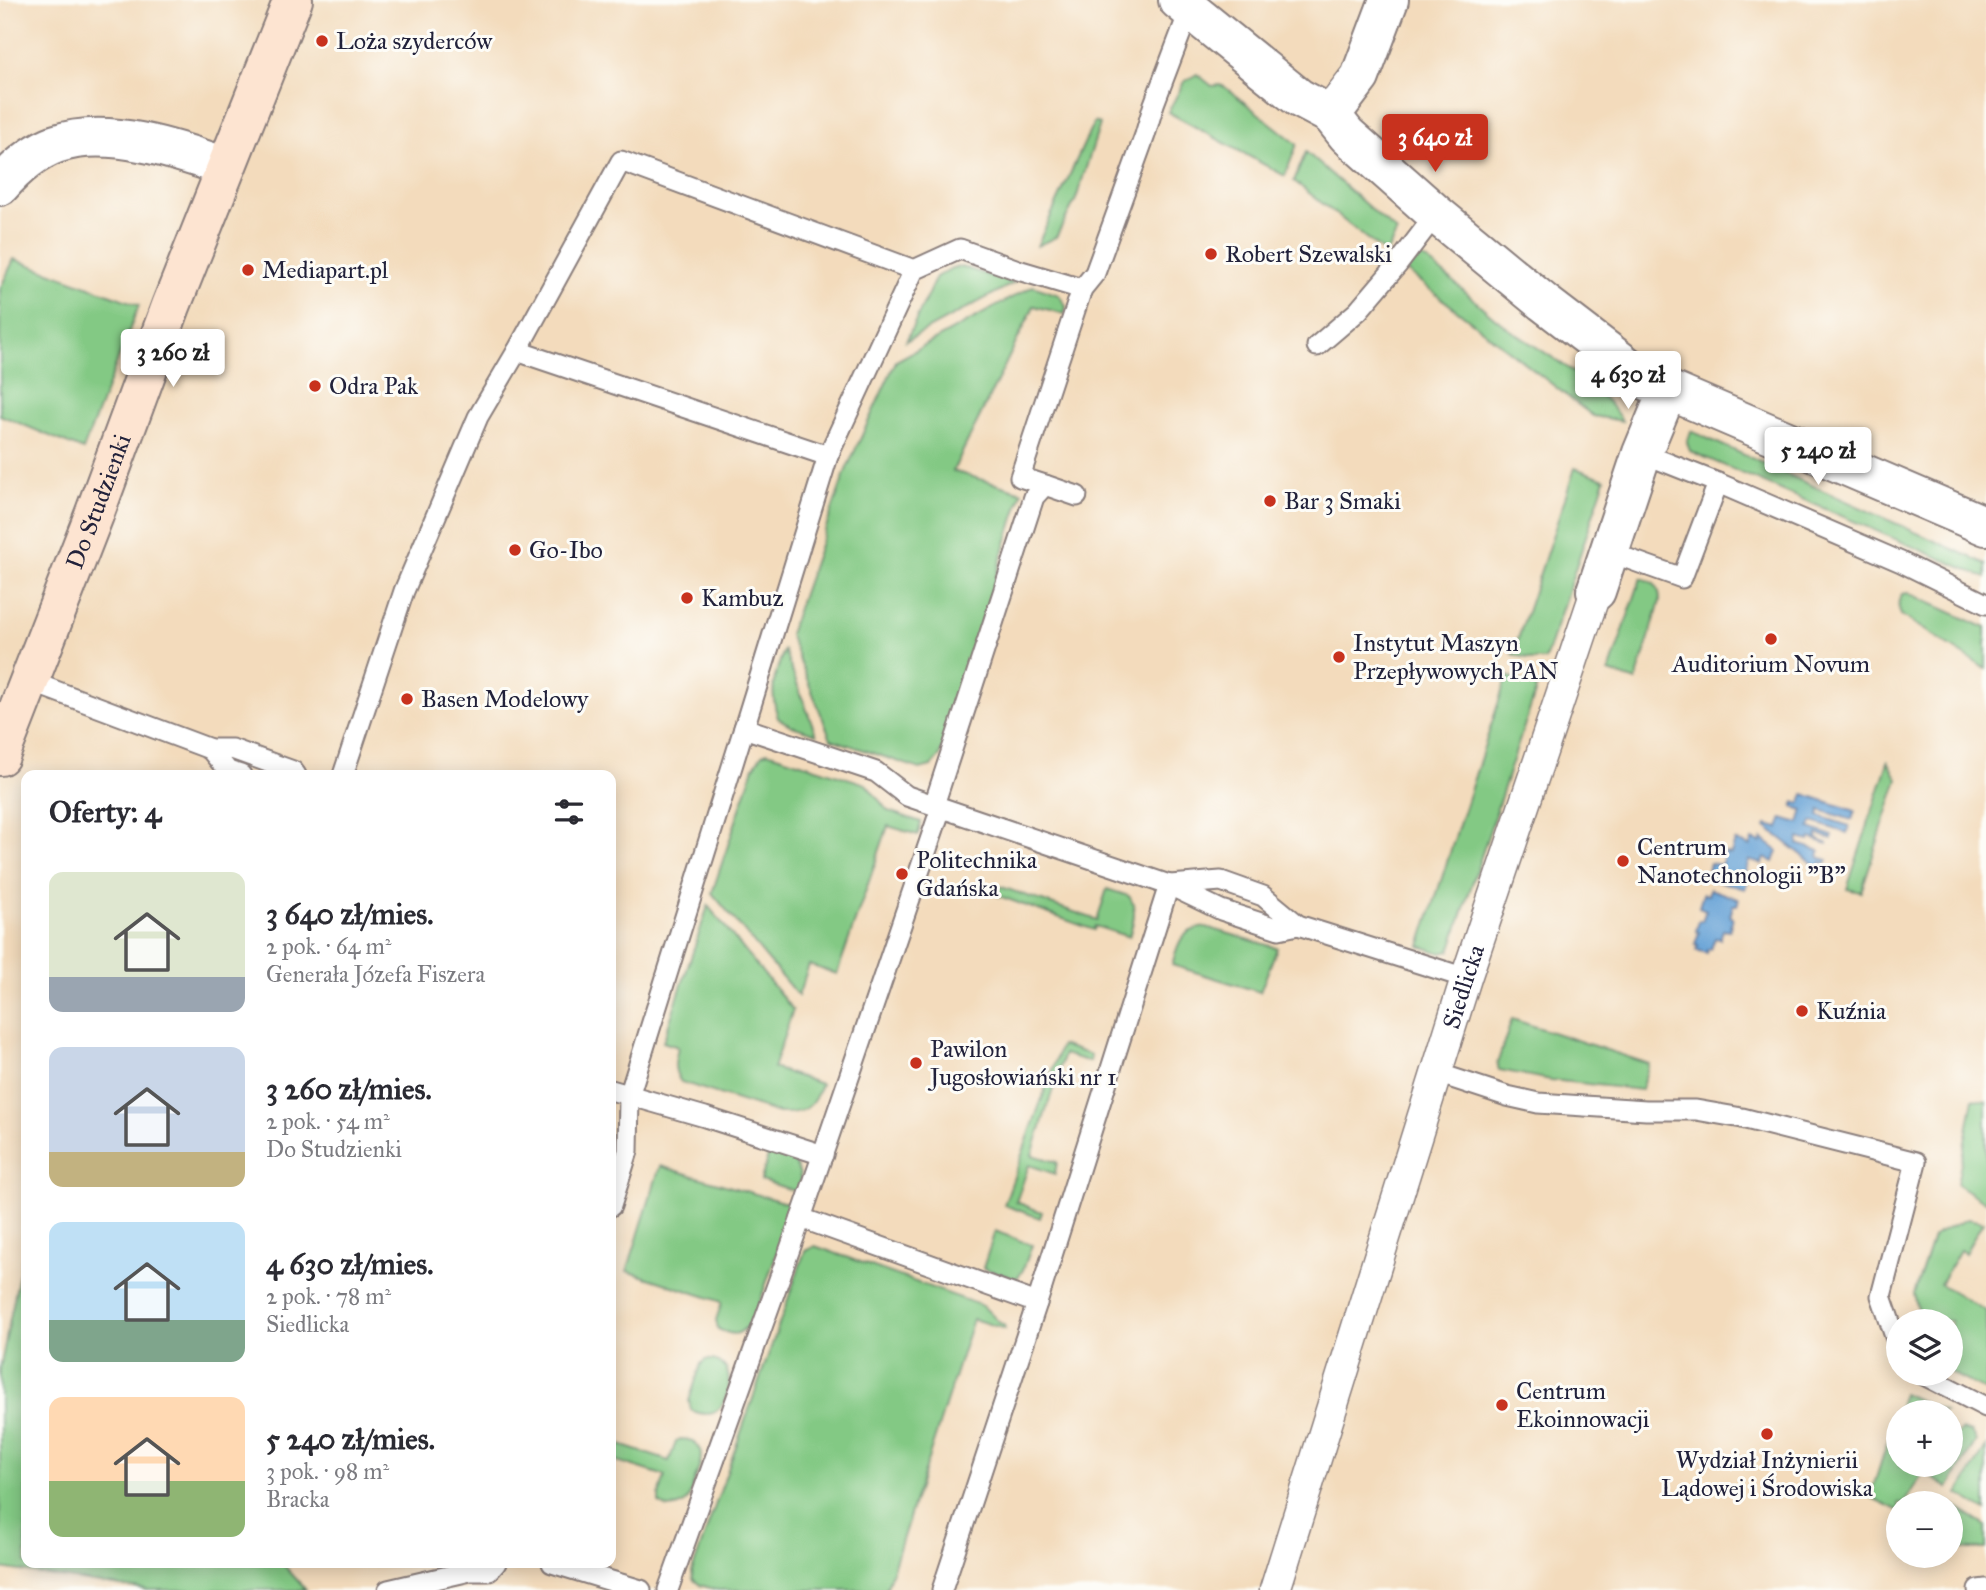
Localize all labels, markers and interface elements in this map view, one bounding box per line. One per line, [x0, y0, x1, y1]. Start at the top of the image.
place label: Loża szyderców [336, 26, 493, 56]
marker: Loża szyderców [314, 33, 330, 49]
pin: 3 640 zł [1363, 114, 1507, 174]
text: 3 640 zł [1398, 123, 1472, 151]
place label: Robert Szewalski [1225, 239, 1392, 269]
marker: Robert Szewalski [1203, 246, 1219, 262]
place label: Mediapart.pl [262, 255, 389, 285]
marker: Mediapart.pl [240, 262, 256, 278]
pin: 3 260 zł [101, 330, 245, 389]
text: 3 260 zł [137, 338, 209, 366]
pin: 4 630 zł [1556, 352, 1700, 411]
text: 4 630 zł [1591, 360, 1665, 388]
place label: Odra Pak [329, 371, 419, 401]
marker: Odra Pak [307, 378, 323, 394]
pin: 5 240 zł [1746, 428, 1890, 487]
street label: Do Studzienki [59, 429, 138, 573]
text: 5 240 zł [1781, 436, 1856, 464]
place label: Bar 3 Smaki [1284, 486, 1401, 516]
marker: Bar 3 Smaki [1262, 493, 1278, 509]
place label: Go-Ibo [529, 535, 603, 565]
marker: Go-Ibo [507, 542, 523, 558]
place label: Kambuz [701, 583, 784, 613]
marker: Kambuz [679, 590, 695, 606]
place label: Instytut Maszyn Przepływowych PAN [1353, 628, 1559, 686]
marker: Auditorium Novum [1763, 631, 1779, 647]
marker: Instytut Maszyn Przepływowych PAN [1331, 649, 1347, 665]
place label: Auditorium Novum [1671, 649, 1870, 679]
place label: Basen Modelowy [421, 684, 589, 714]
marker: Basen Modelowy [399, 691, 415, 707]
icon: filters [550, 793, 588, 831]
text: Oferty: 4 [49, 794, 161, 830]
place label: Centrum Nanotechnologii "B" [1637, 832, 1846, 890]
place label: Politechnika Gdańska [916, 845, 1038, 903]
marker: Centrum Nanotechnologii "B" [1615, 853, 1631, 869]
marker: Politechnika Gdańska [894, 866, 910, 882]
text: 3 640 zł/mies. [266, 896, 434, 932]
icon: home [105, 900, 189, 984]
text: 2 pok. · 64 m² [266, 932, 391, 960]
street label: Siedlicka [1436, 940, 1491, 1033]
text: Generała Józefa Fiszera [266, 960, 485, 988]
place label: Kuźnia [1816, 996, 1887, 1026]
marker: Kuźnia [1794, 1003, 1810, 1019]
place label: Pawilon Jugosłowiański nr 1 [927, 1034, 1116, 1092]
marker: Pawilon Jugosłowiański nr 1 [908, 1055, 924, 1071]
text: 3 260 zł/mies. [266, 1071, 432, 1107]
icon: home [105, 1075, 189, 1159]
text: 2 pok. · 54 m² [266, 1107, 390, 1135]
text: Do Studzienki [266, 1135, 402, 1163]
text: 4 630 zł/mies. [266, 1246, 434, 1282]
icon: home [105, 1250, 189, 1334]
text: 2 pok. · 78 m² [266, 1282, 391, 1310]
map controls [1886, 1309, 1963, 1568]
button: layers [1886, 1309, 1963, 1386]
text: Siedlicka [266, 1310, 349, 1338]
place label: Centrum Ekoinnowacji [1516, 1376, 1650, 1434]
marker: Centrum Ekoinnowacji [1494, 1397, 1510, 1413]
button: + [1886, 1400, 1963, 1477]
text: 5 240 zł/mies. [266, 1421, 435, 1457]
icon: home [105, 1425, 189, 1509]
marker: Wydział Inżynierii Lądowej i Środowiska [1759, 1426, 1775, 1442]
place label: Wydział Inżynierii Lądowej i Środowiska [1661, 1445, 1874, 1503]
text: 3 pok. · 98 m² [266, 1457, 389, 1485]
text: Bracka [266, 1485, 330, 1513]
button: − [1886, 1491, 1963, 1568]

